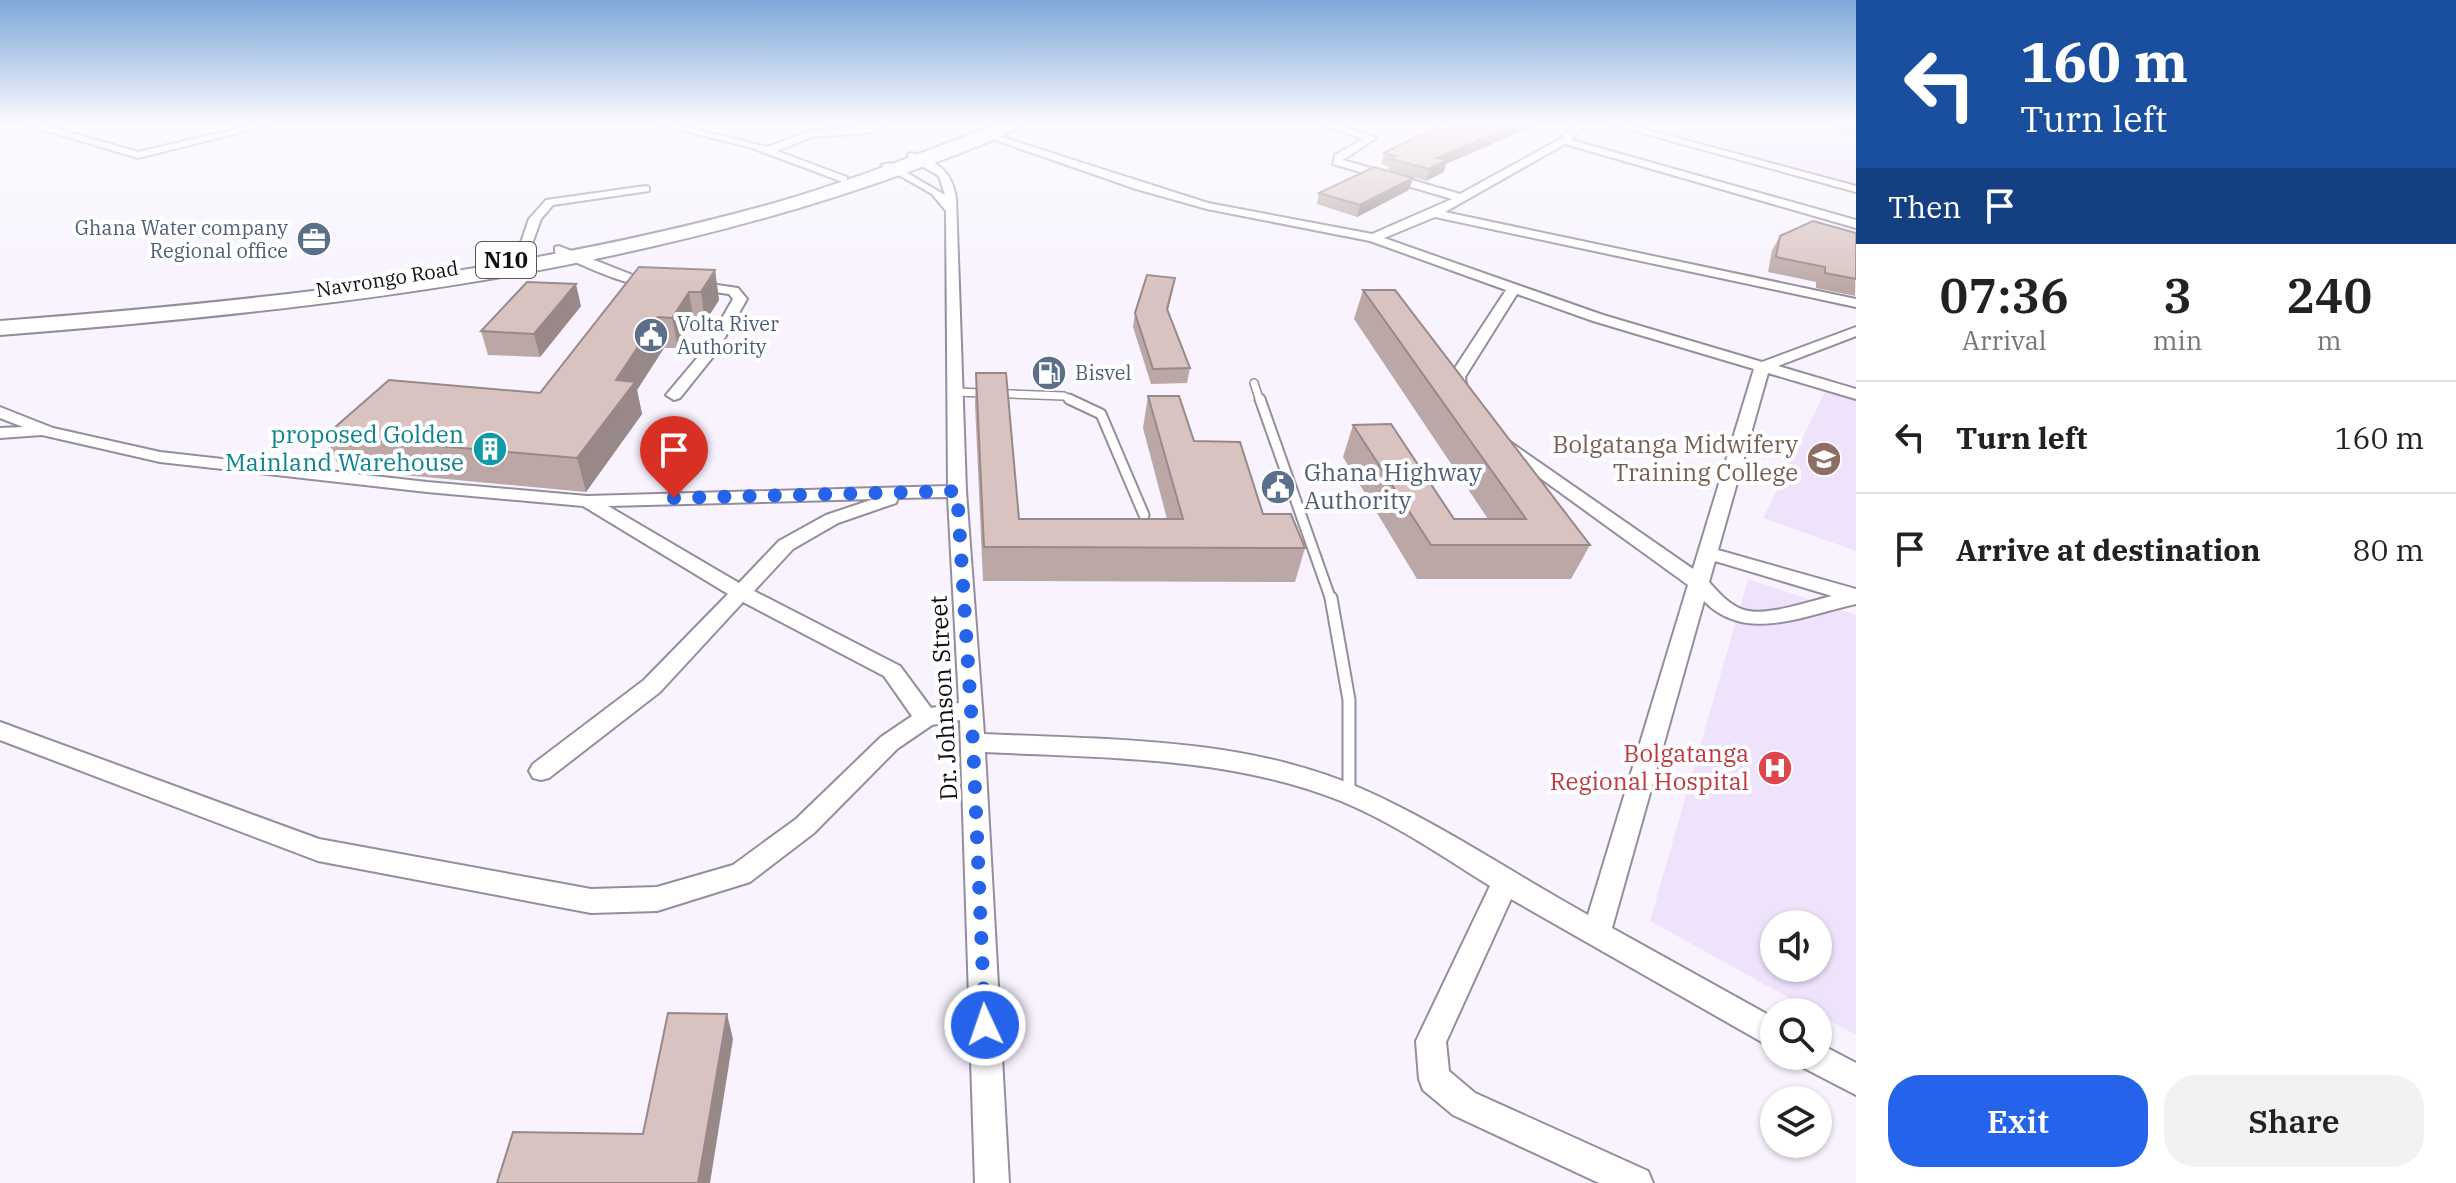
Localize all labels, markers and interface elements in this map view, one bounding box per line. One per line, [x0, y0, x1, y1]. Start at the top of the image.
text: 160 m [2020, 25, 2188, 97]
icon: left [1888, 32, 1992, 136]
text: Turn left [2020, 95, 2167, 142]
icon: arrive [1978, 184, 2022, 228]
text: Then [1888, 187, 1962, 226]
place label: Ghana Water company Regional office [75, 214, 288, 264]
office icon: Ghana Water company Regional office [295, 220, 333, 258]
road number: N10 [476, 242, 536, 278]
street label: Navrongo Road [314, 254, 460, 303]
text: 07:36 [1940, 264, 2069, 326]
text: 3 [2163, 264, 2192, 326]
text: 240 [2286, 264, 2372, 326]
place label: Volta River Authority [677, 310, 779, 360]
public building icon: Volta River Authority [632, 316, 670, 354]
text: Arrival [1962, 323, 2047, 357]
text: min [2153, 323, 2202, 357]
text: m [2317, 323, 2342, 357]
fuel station icon: Bisvel [1030, 354, 1068, 392]
place label: Bisvel [1075, 359, 1132, 386]
icon: left [1888, 415, 1932, 459]
pin [640, 416, 708, 498]
place label: proposed Golden Mainland Warehouse [225, 418, 464, 478]
text: Turn left [1956, 418, 2088, 457]
text: 160 m [2334, 418, 2424, 457]
icon: arrive [652, 428, 696, 472]
place label: Bolgatanga Midwifery Training College [1552, 428, 1798, 488]
building icon: proposed Golden Mainland Warehouse [471, 430, 509, 468]
school or university icon: Bolgatanga Midwifery Training College [1805, 440, 1843, 478]
place label: Ghana Highway Authority [1304, 456, 1482, 516]
public building icon: Ghana Highway Authority [1259, 468, 1297, 506]
icon: arrive [1888, 527, 1932, 571]
text: Arrive at destination [1956, 530, 2261, 569]
text: 80 m [2352, 530, 2424, 569]
street label: Dr. Johnson Street [922, 595, 964, 801]
place label: Bolgatanga Regional Hospital [1550, 737, 1749, 797]
hospital icon: Bolgatanga Regional Hospital [1756, 749, 1794, 787]
map controls [1760, 910, 1832, 1158]
button: sound [1760, 910, 1832, 982]
position arrow [943, 983, 1027, 1067]
button: search [1760, 998, 1832, 1070]
button: Exit [1888, 1075, 2148, 1167]
button: Share [2164, 1075, 2424, 1167]
button: layers [1760, 1086, 1832, 1158]

